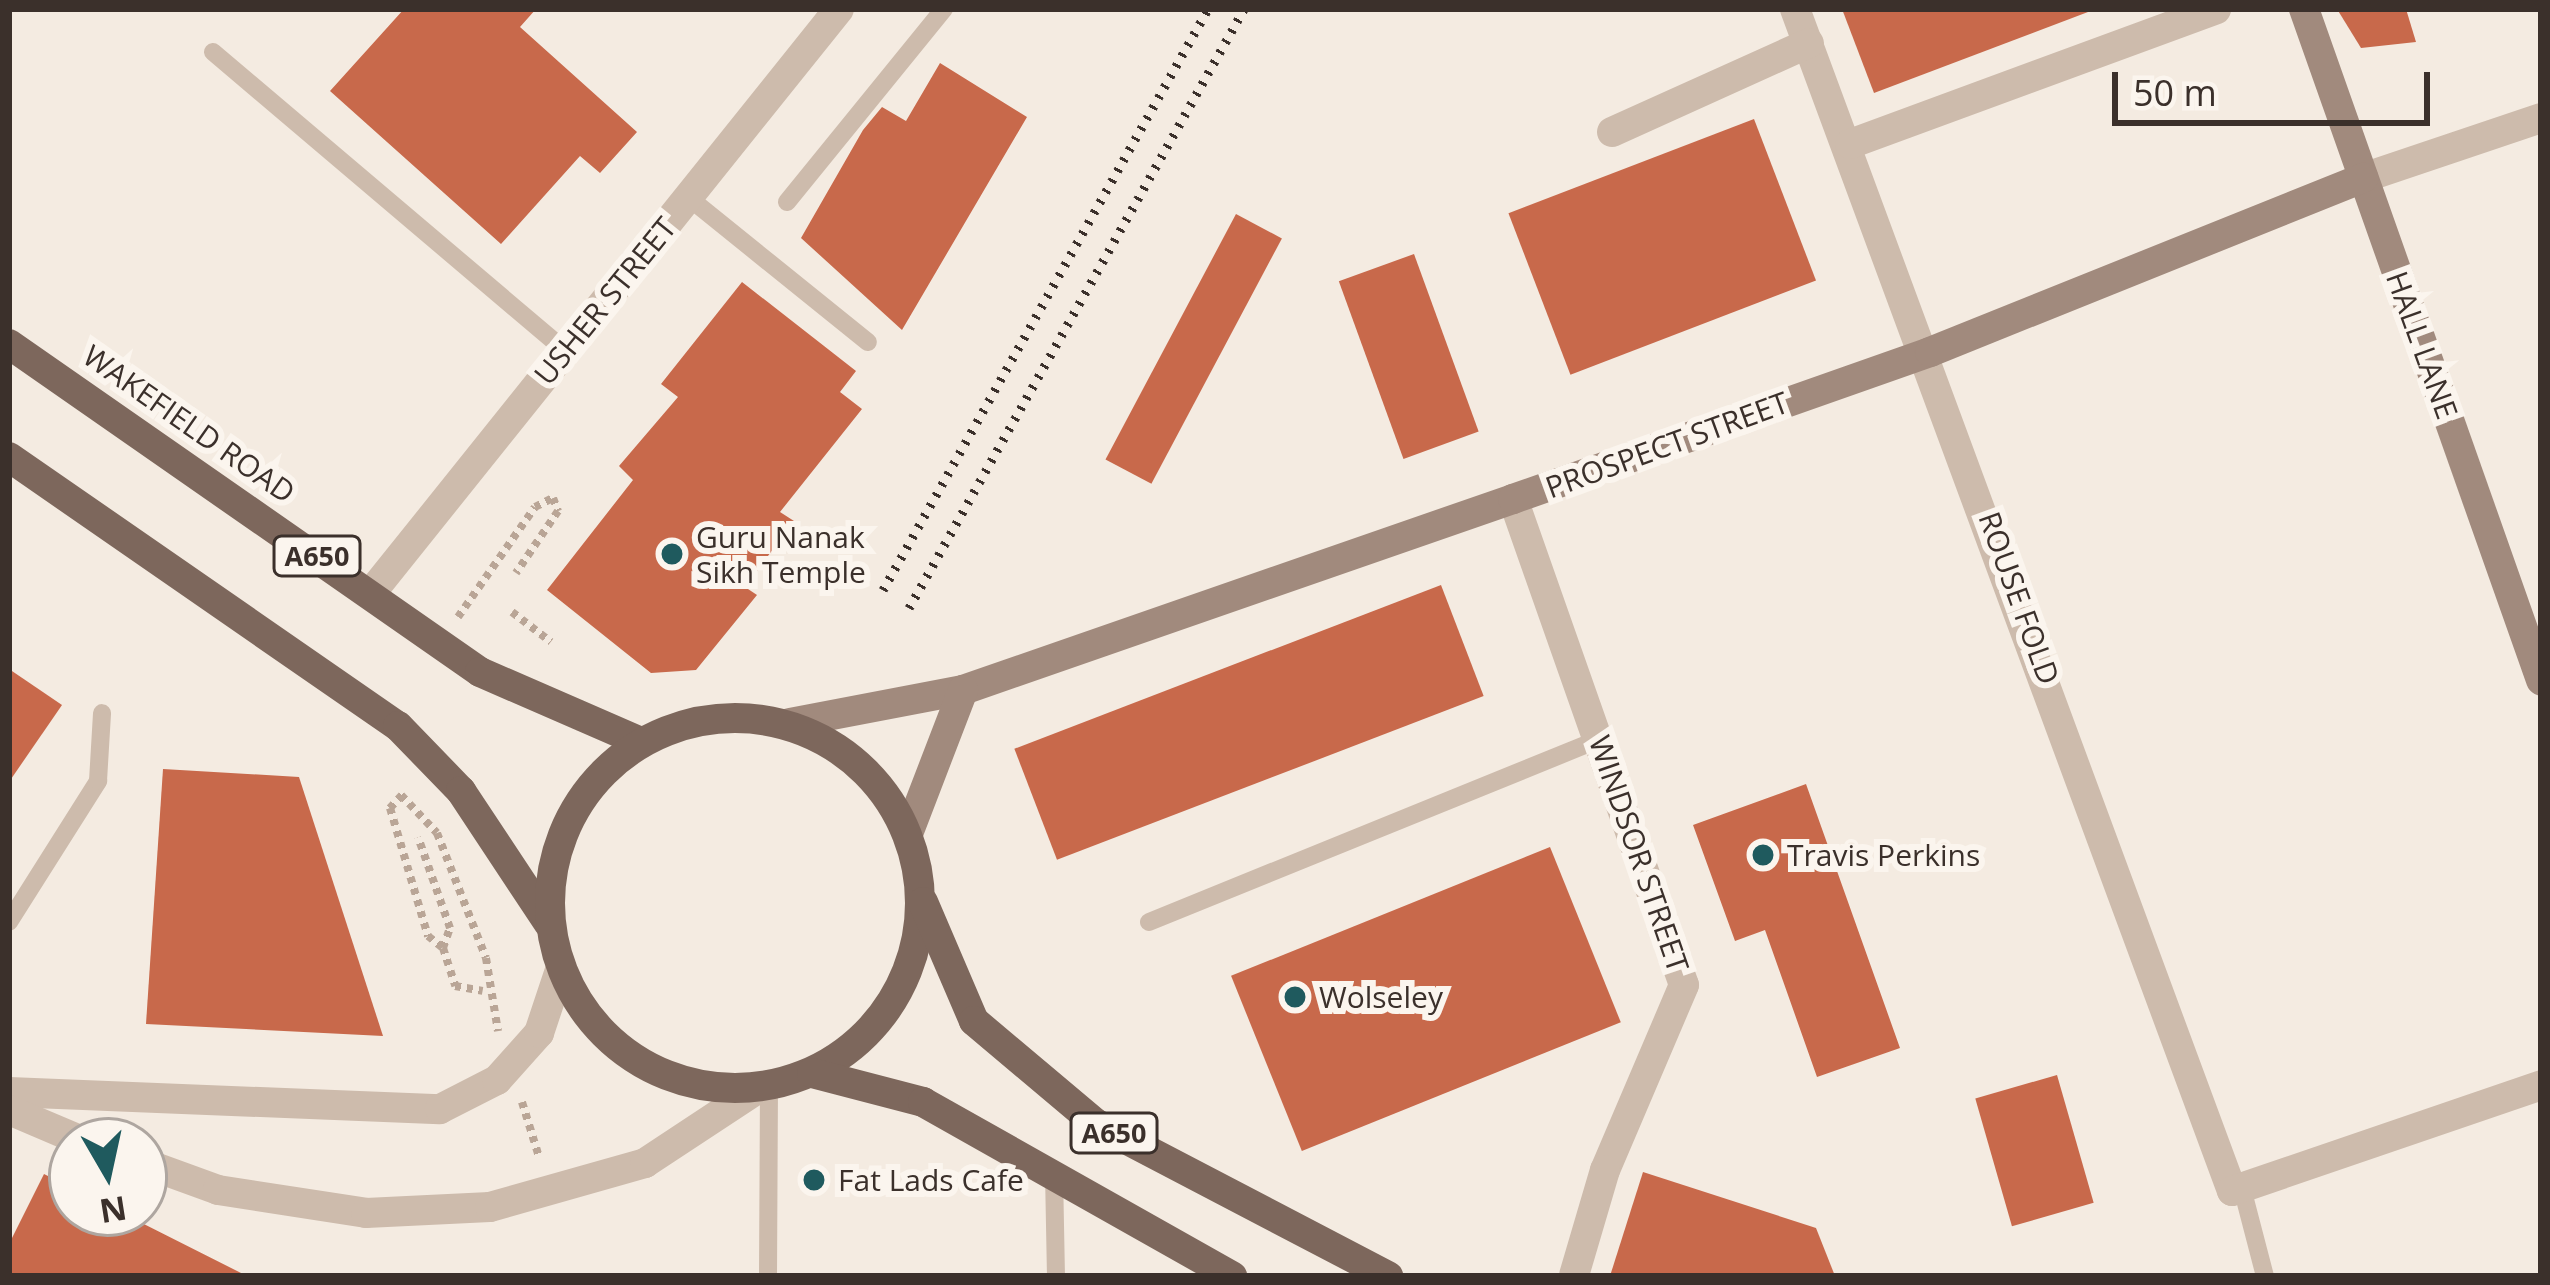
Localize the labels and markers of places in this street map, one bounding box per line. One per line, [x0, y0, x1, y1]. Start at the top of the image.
place label: Guru Nanak Sikh Temple [696, 519, 866, 590]
marker: Guru Nanak Sikh Temple [659, 541, 685, 567]
place label: Travis Perkins [1787, 837, 1980, 873]
marker: Travis Perkins [1750, 842, 1776, 868]
place label: Wolseley [1319, 979, 1443, 1015]
marker: Wolseley [1282, 984, 1308, 1010]
place label: Fat Lads Cafe [838, 1162, 1024, 1198]
marker: Fat Lads Cafe [801, 1167, 827, 1193]

